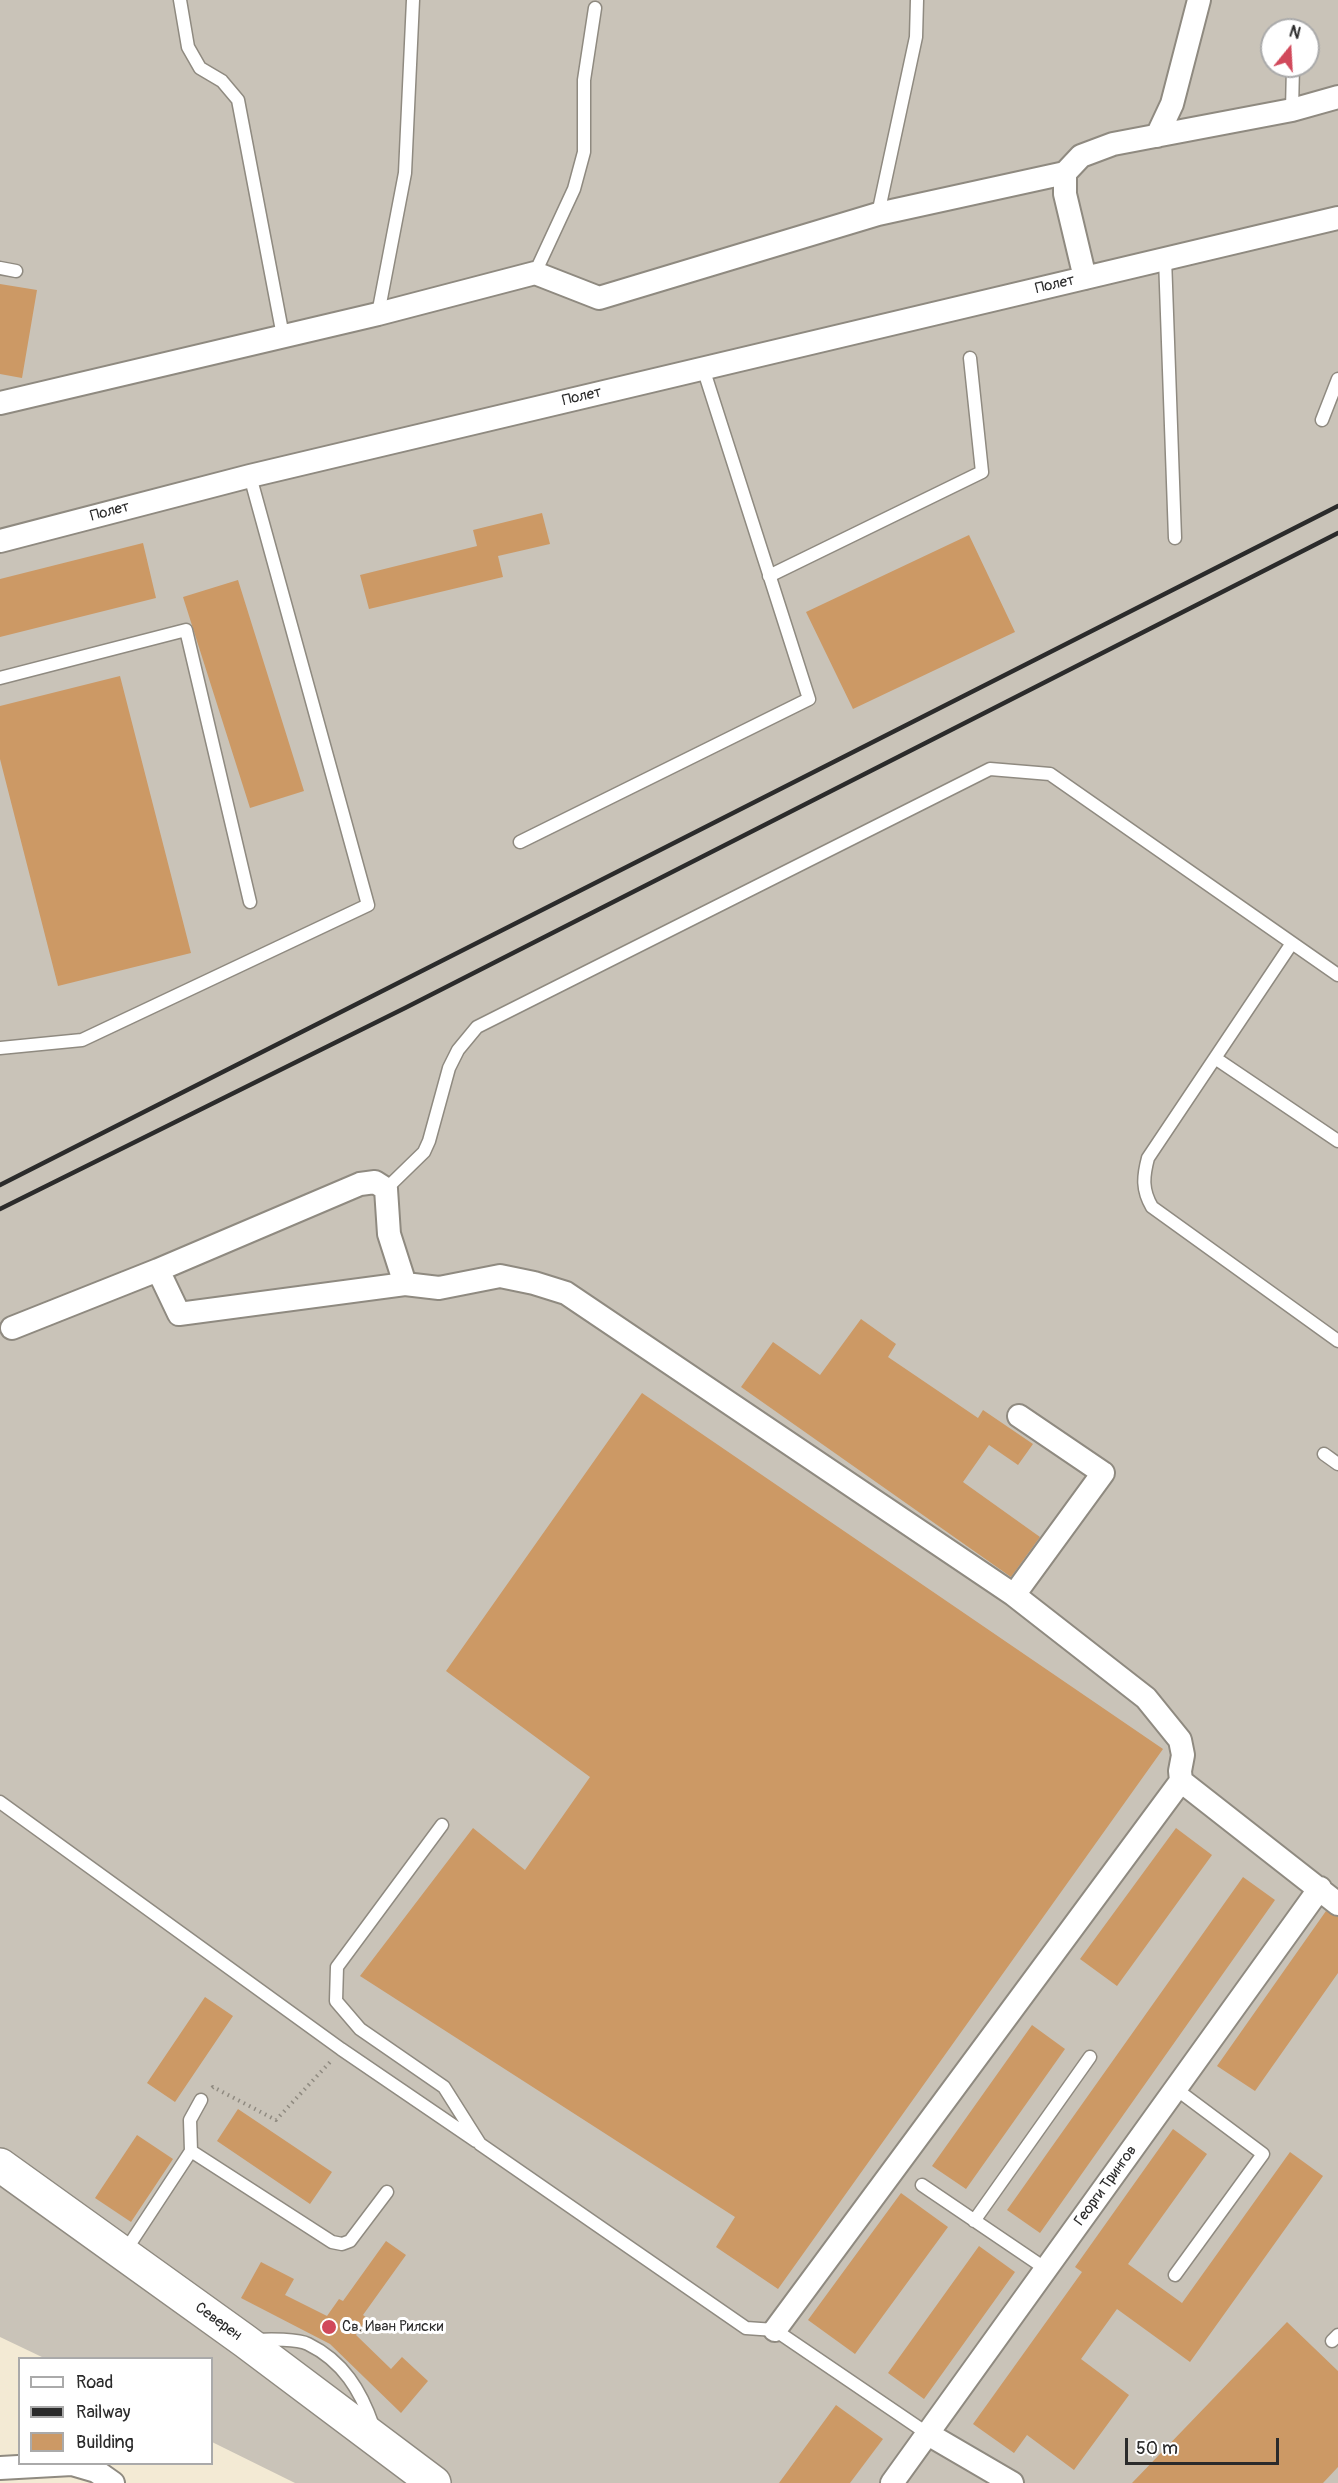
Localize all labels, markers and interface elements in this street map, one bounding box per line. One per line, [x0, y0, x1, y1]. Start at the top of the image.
north arrow [1260, 18, 1320, 78]
text: N [1287, 22, 1303, 44]
street label: Полет [1034, 272, 1076, 298]
street label: Полет [561, 384, 603, 410]
street label: Полет [88, 498, 132, 526]
street label: Георги Трингов [1071, 2142, 1141, 2230]
street label: Северен [191, 2299, 245, 2345]
marker: Св. Иван Рилски [320, 2318, 338, 2336]
place label: Св. Иван Рилски [342, 2318, 443, 2336]
legend [18, 2357, 213, 2465]
text: Road [76, 2371, 113, 2394]
text: Railway [76, 2401, 131, 2424]
scale bar [1128, 2426, 1282, 2464]
text: Building [76, 2431, 134, 2454]
text: 50 m [1136, 2437, 1178, 2460]

